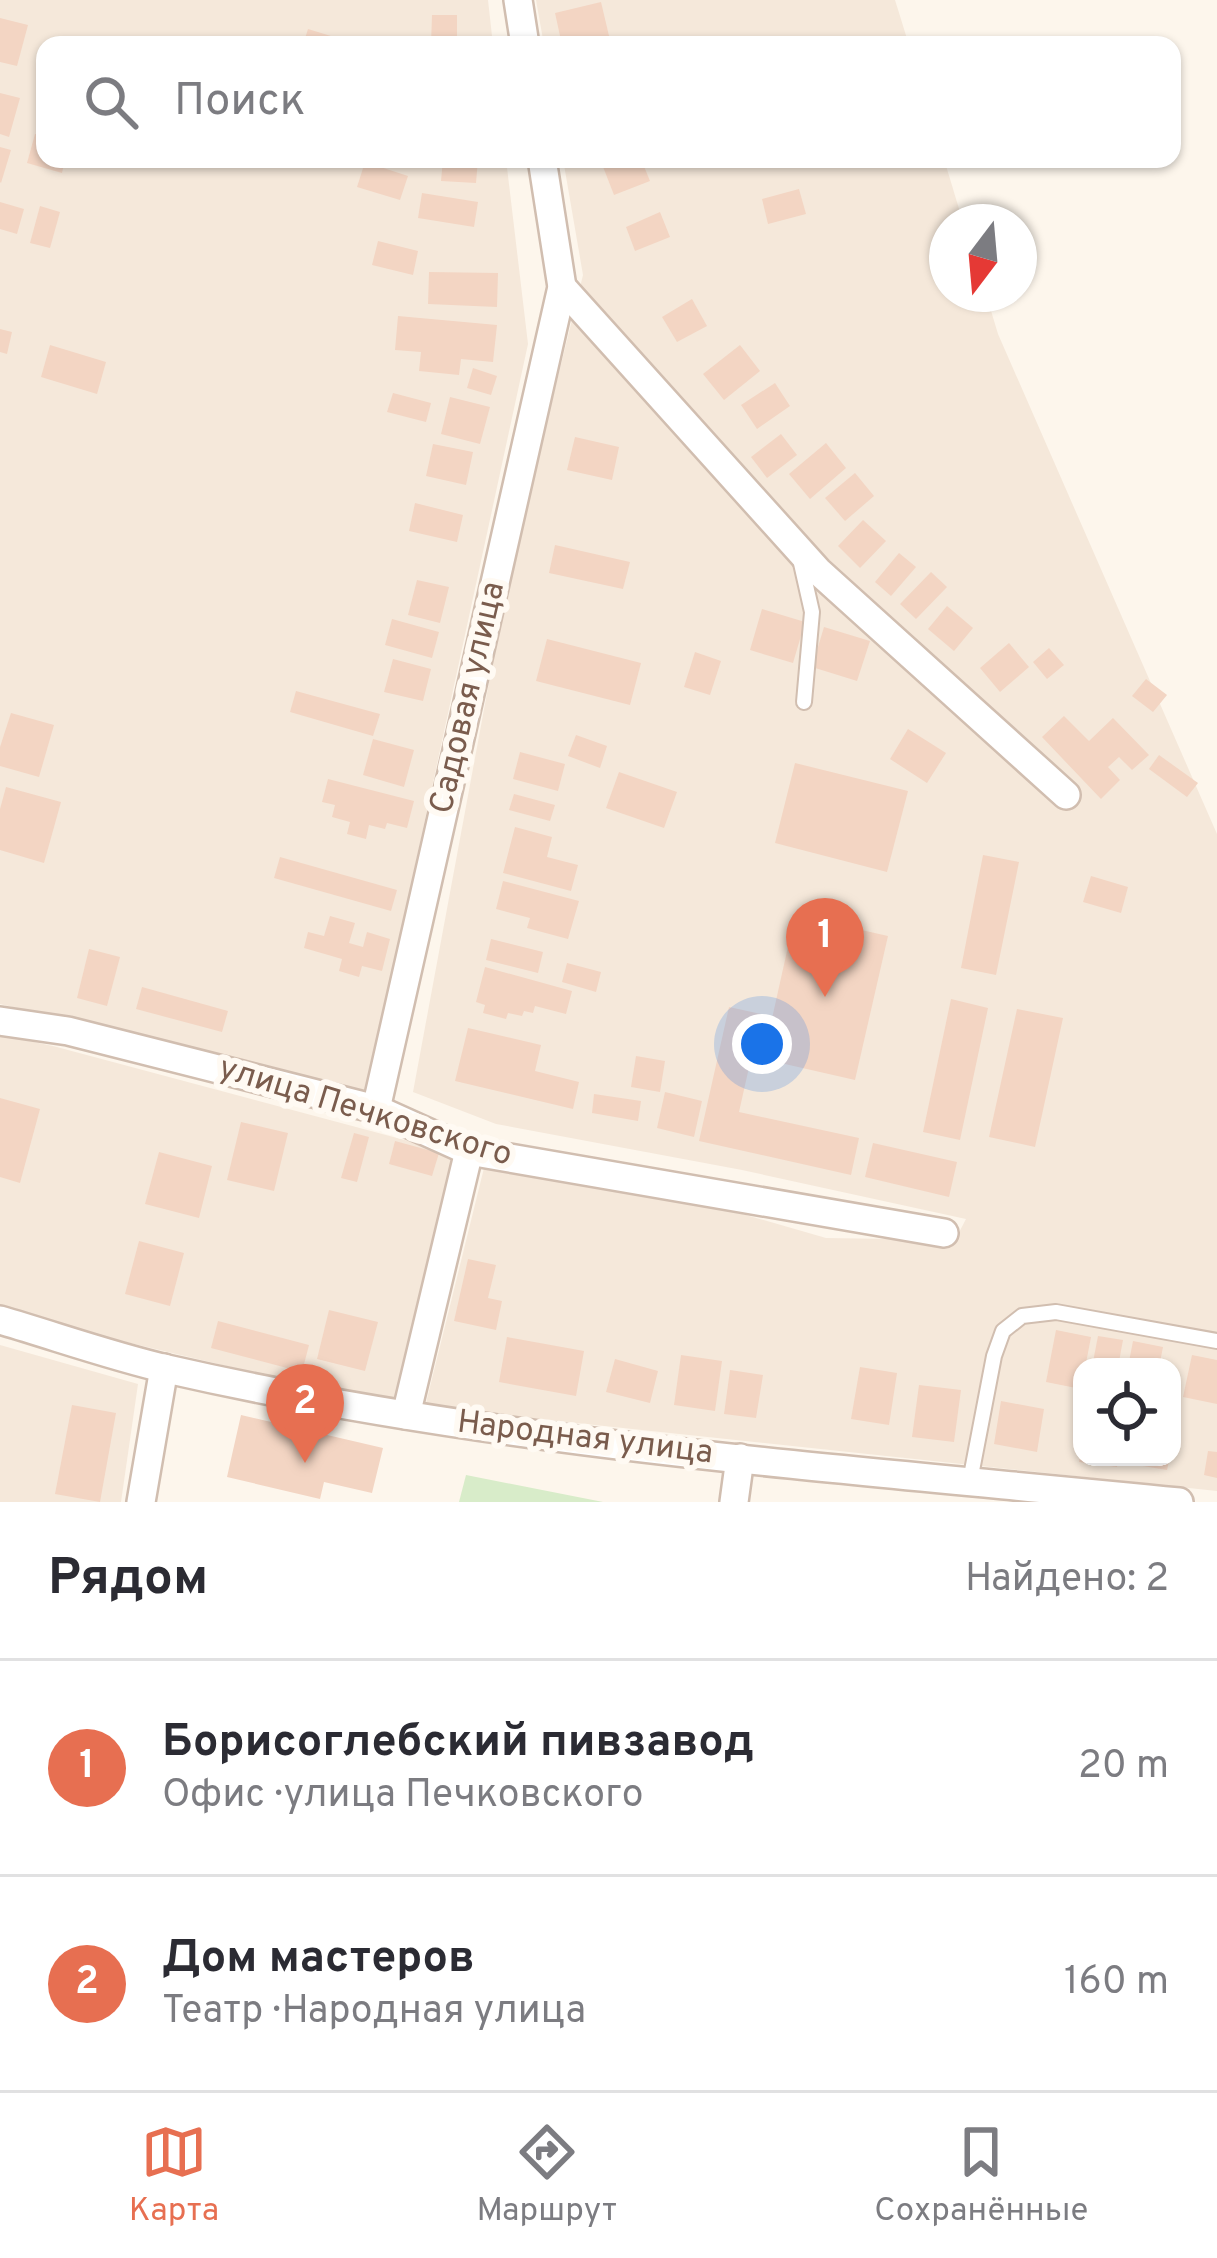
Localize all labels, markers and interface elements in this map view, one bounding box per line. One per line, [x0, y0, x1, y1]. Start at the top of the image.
search box [36, 36, 1181, 168]
icon: search [78, 69, 144, 135]
text: Поиск [174, 74, 305, 131]
north arrow [929, 204, 1037, 312]
street label: Садовая улица [422, 578, 516, 818]
pin: 1 [786, 898, 864, 997]
your location [732, 1014, 792, 1074]
street label: улица Печковского [213, 1048, 517, 1178]
map controls [1073, 1358, 1181, 1466]
button: locate [1073, 1358, 1181, 1466]
pin: 2 [266, 1364, 344, 1463]
street label: Народная улица [455, 1402, 715, 1476]
text: Рядом [48, 1548, 208, 1613]
text: Найдено: 2 [965, 1556, 1169, 1605]
text: Борисоглебский пивзавод [162, 1715, 754, 1772]
text: 1 [79, 1743, 95, 1792]
text: 20 m [1078, 1743, 1169, 1792]
text: Офис · улица Печковского [162, 1772, 644, 1821]
text: Дом мастеров [162, 1931, 475, 1988]
text: 2 [75, 1959, 99, 2008]
text: 160 m [1064, 1959, 1169, 2008]
text: Театр · Народная улица [162, 1988, 586, 2037]
tab: Карта [129, 2119, 219, 2233]
tab: Маршрут [476, 2119, 617, 2233]
tab: Сохранённые [874, 2119, 1088, 2233]

